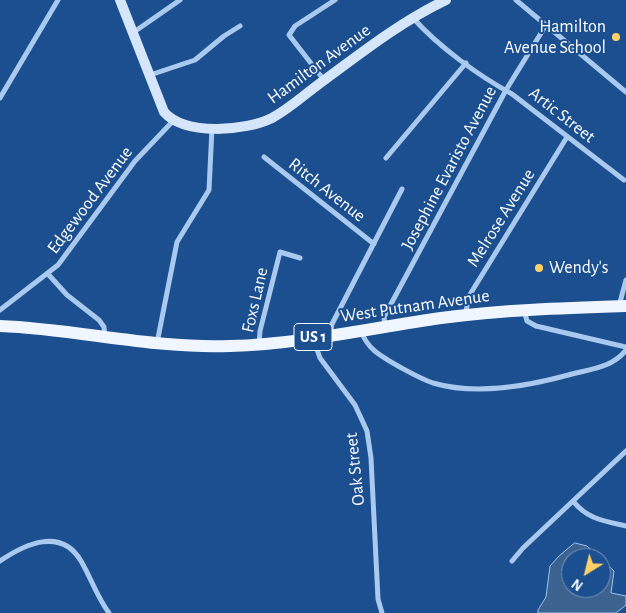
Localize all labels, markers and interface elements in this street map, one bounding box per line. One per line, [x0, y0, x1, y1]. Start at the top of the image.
place label: Hamilton Avenue School [504, 16, 606, 58]
street label: Hamilton Avenue [263, 19, 375, 109]
marker: Hamilton Avenue School [610, 31, 622, 43]
street label: Josephine Evaristo Avenue [397, 82, 501, 254]
street label: Artic Street [524, 82, 600, 148]
street label: Edgewood Avenue [43, 142, 137, 258]
street label: Ritch Avenue [284, 153, 370, 227]
street label: Melrose Avenue [462, 165, 540, 271]
place label: Wendy's [549, 257, 609, 279]
marker: Wendy's [533, 262, 545, 274]
street label: Foxs Lane [237, 265, 273, 335]
street label: West Putnam Avenue [339, 285, 491, 327]
road number: US 1 [294, 324, 332, 351]
street label: Oak Street [340, 431, 370, 507]
north arrow [561, 548, 611, 598]
text: N [570, 576, 586, 593]

